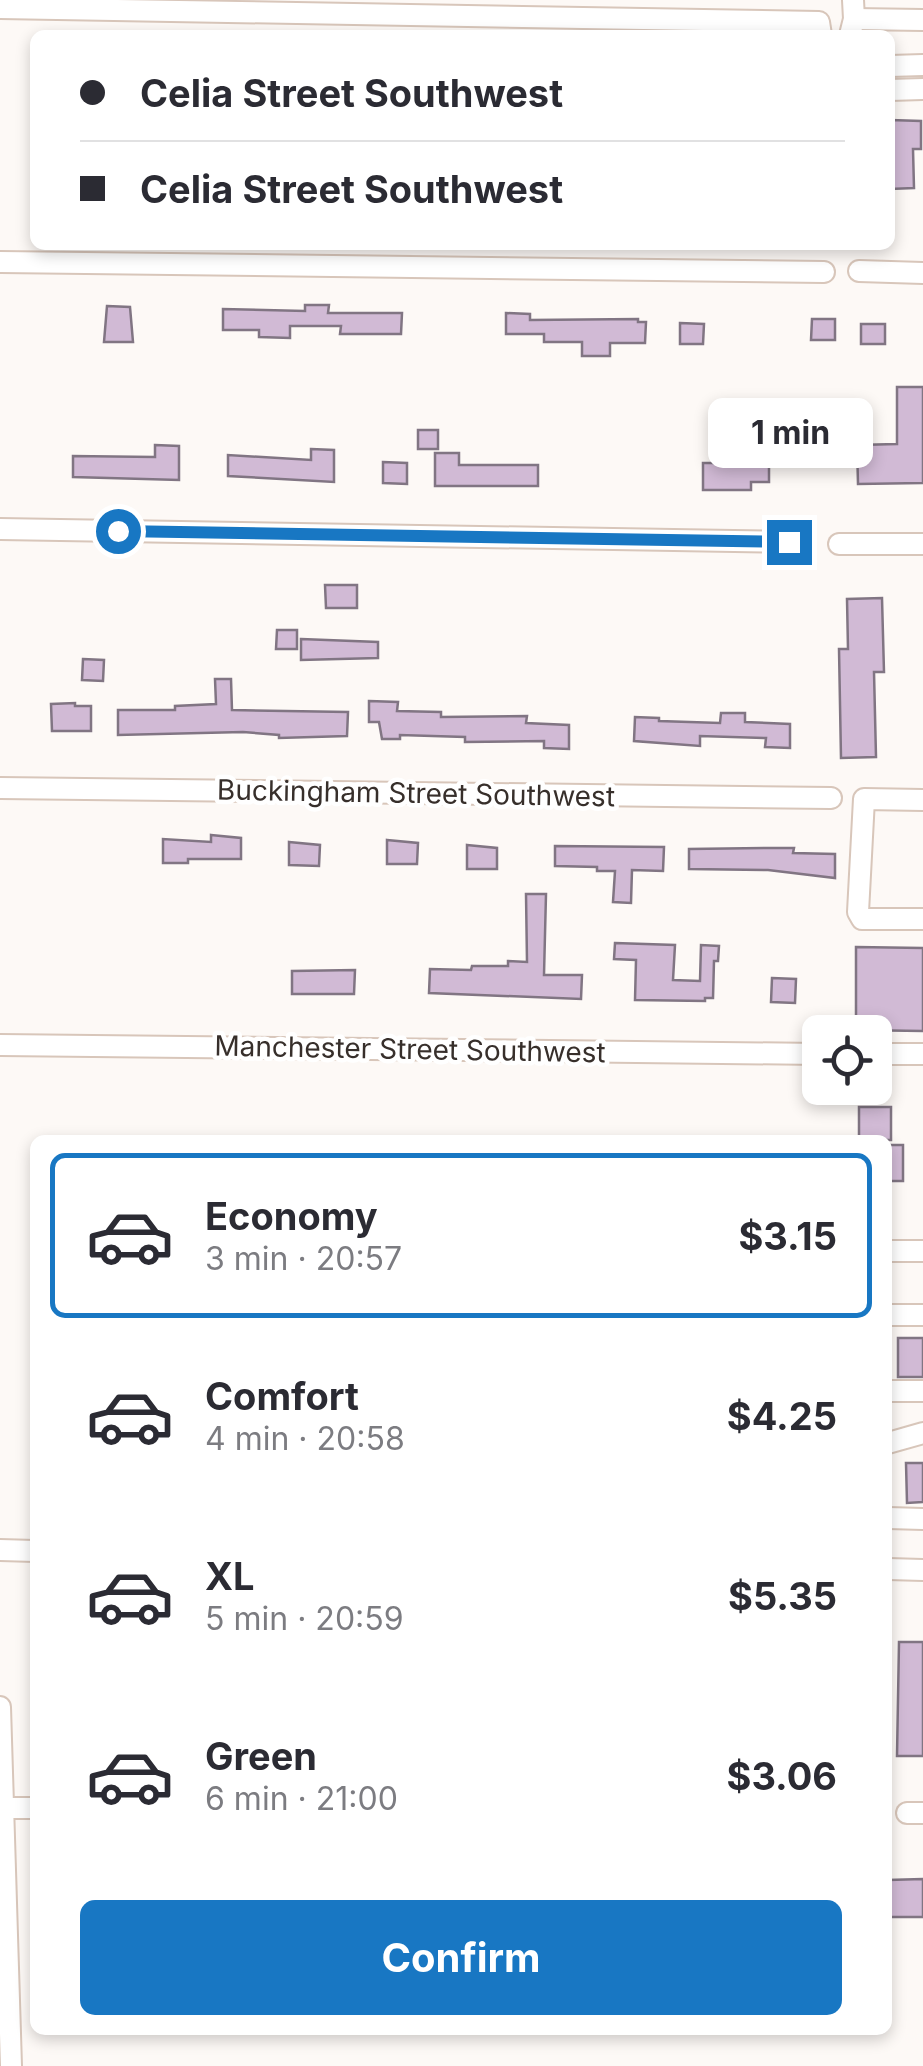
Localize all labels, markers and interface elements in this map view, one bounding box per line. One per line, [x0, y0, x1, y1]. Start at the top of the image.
text: Celia Street Southwest [140, 70, 563, 116]
text: Celia Street Southwest [140, 166, 563, 212]
callout: 1 min [706, 397, 872, 467]
text: 1 min [751, 413, 830, 452]
route start [96, 509, 141, 554]
route end [767, 520, 812, 565]
street label: Buckingham Street Southwest [217, 773, 615, 813]
map controls [802, 1015, 892, 1105]
button: locate [802, 1015, 892, 1105]
street label: Manchester Street Southwest [214, 1029, 606, 1069]
icon: car [85, 1191, 175, 1281]
text: Economy [205, 1193, 378, 1239]
text: $3.15 [738, 1213, 837, 1259]
text: 3 min · 20:57 [205, 1239, 402, 1278]
icon: car [85, 1371, 175, 1461]
text: Comfort [205, 1373, 359, 1419]
text: $4.25 [727, 1393, 837, 1439]
text: 4 min · 20:58 [205, 1419, 405, 1458]
icon: car [85, 1551, 175, 1641]
text: XL [205, 1553, 255, 1599]
text: $5.35 [728, 1573, 837, 1619]
text: 5 min · 20:59 [205, 1599, 404, 1638]
icon: car [85, 1731, 175, 1821]
text: Green [205, 1733, 317, 1779]
text: $3.06 [727, 1753, 837, 1799]
text: 6 min · 21:00 [205, 1779, 398, 1818]
button: Confirm [80, 1900, 842, 2015]

